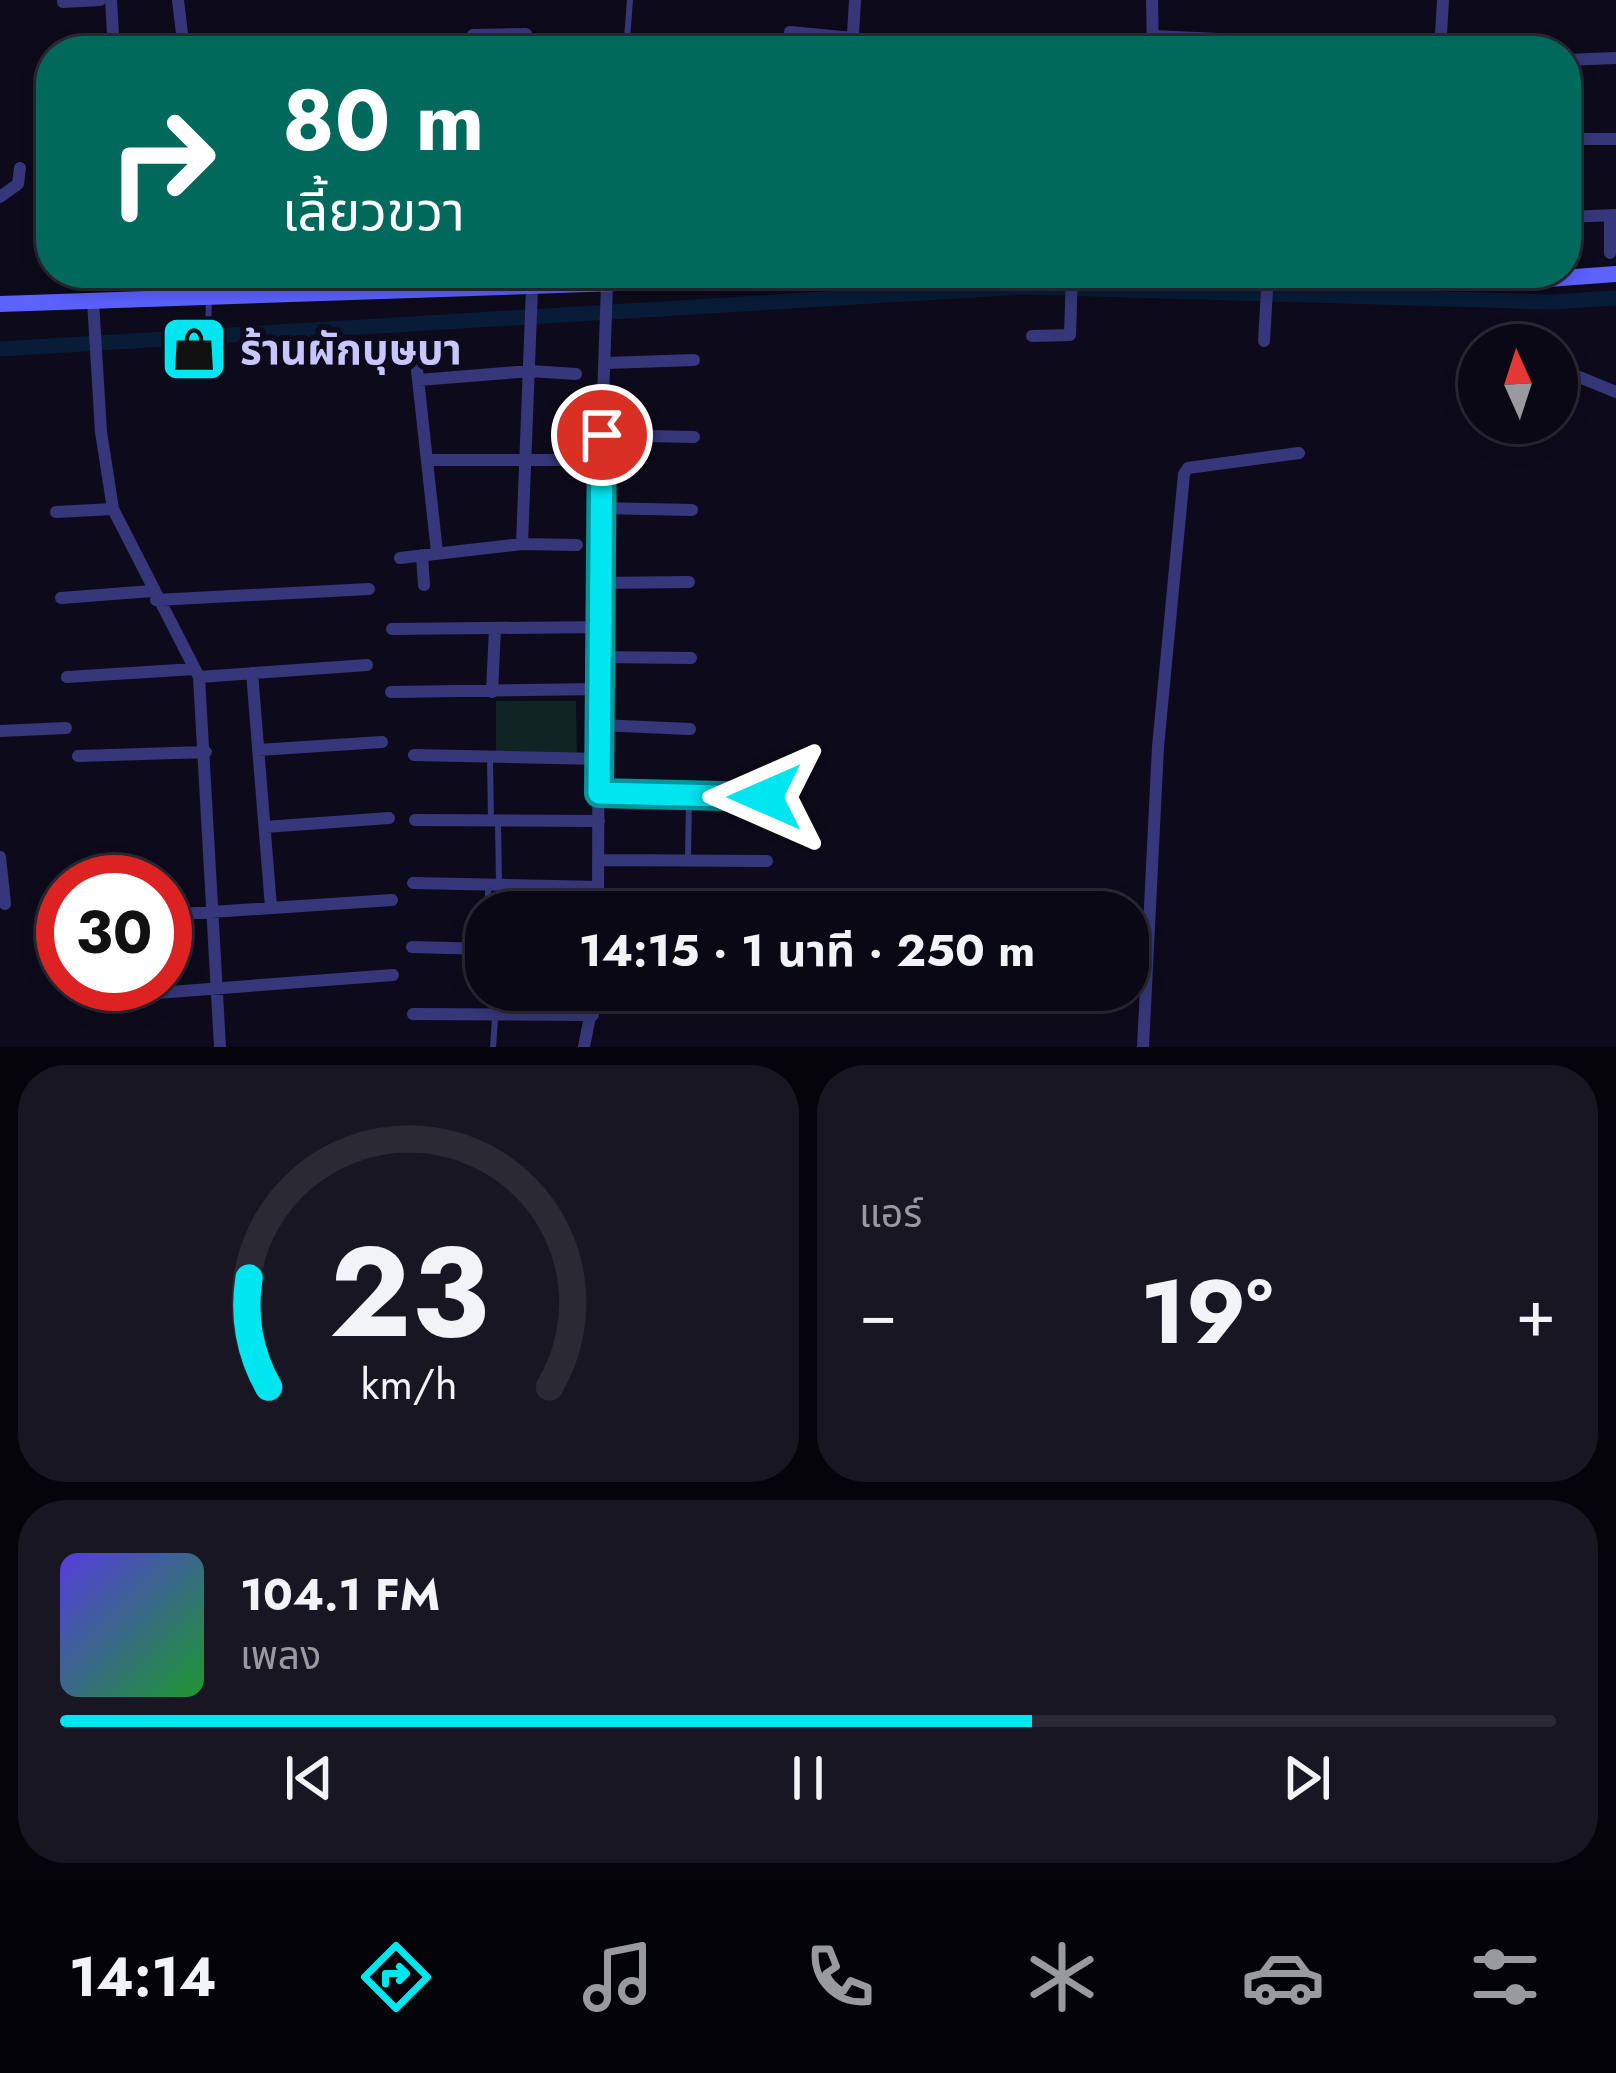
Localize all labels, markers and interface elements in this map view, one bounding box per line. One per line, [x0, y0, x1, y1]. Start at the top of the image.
text: 80 m [282, 60, 484, 182]
icon: right [84, 84, 240, 240]
text: เลี้ยวขวา [282, 172, 465, 250]
shop icon: ร้านผักบุษบา [159, 314, 229, 384]
place label: ร้านผักบุษบา [240, 319, 462, 380]
north arrow [1458, 324, 1578, 444]
map controls [1458, 324, 1578, 444]
pin [551, 384, 653, 486]
icon: arrive [569, 402, 635, 468]
position arrow [702, 734, 828, 860]
speed limit sign: 30 [36, 855, 192, 1011]
text: 14:15 · 1 นาที · 250 m [579, 918, 1035, 983]
text: แอร์ [859, 1185, 922, 1242]
text: 23 [329, 1202, 488, 1383]
text: 19° [1140, 1247, 1273, 1377]
text: − [859, 1265, 898, 1361]
text: + [1515, 1265, 1556, 1361]
text: km/h [360, 1352, 457, 1414]
text: 104.1 FM [240, 1562, 440, 1627]
text: เพลง [240, 1627, 321, 1684]
icon: previous [276, 1745, 342, 1811]
icon: pause [775, 1745, 841, 1811]
icon: next [1274, 1745, 1340, 1811]
icon: directions [354, 1935, 438, 2019]
icon: music [576, 1935, 660, 2019]
icon: phone [798, 1935, 882, 2019]
icon: climate [1020, 1935, 1104, 2019]
icon: car [1241, 1935, 1325, 2019]
icon: filters [1463, 1935, 1547, 2019]
text: 14:14 [69, 1938, 217, 2016]

